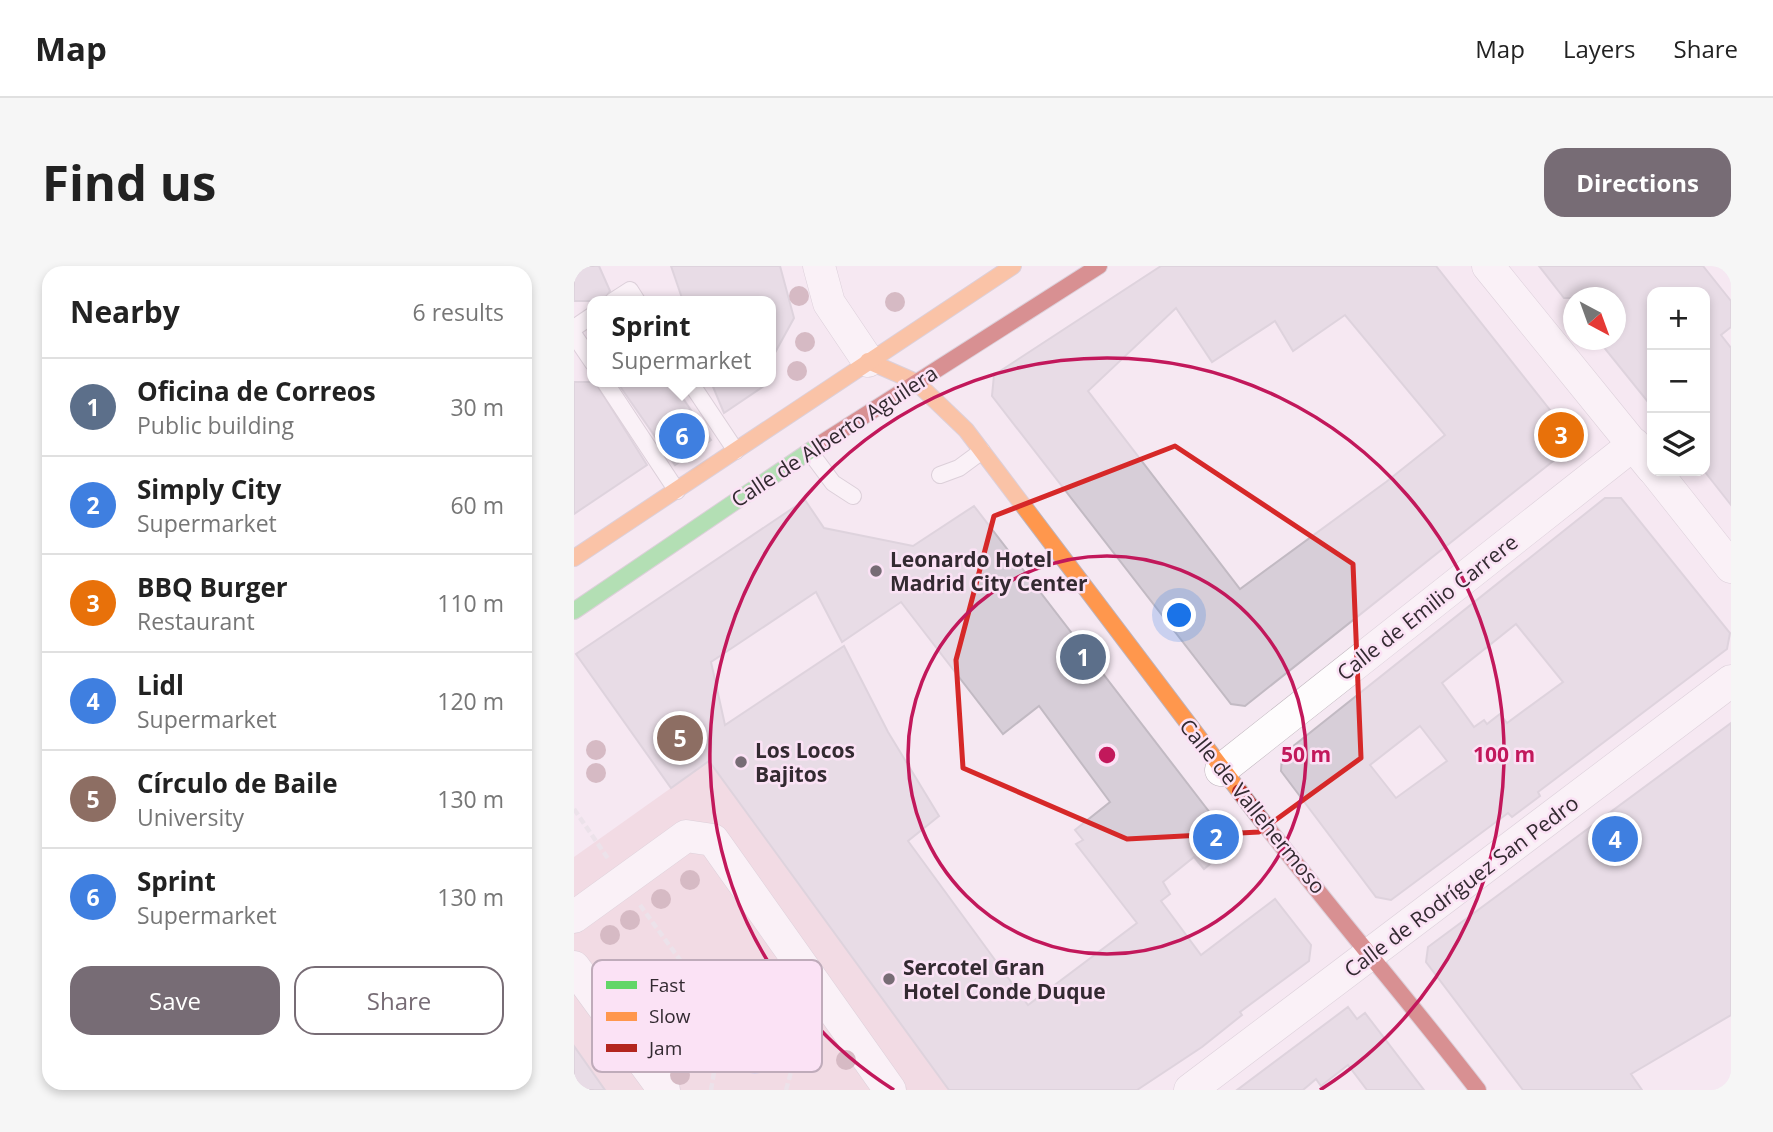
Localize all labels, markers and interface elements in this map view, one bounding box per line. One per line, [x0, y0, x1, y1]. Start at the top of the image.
text: Map [35, 26, 107, 71]
text: Map [1475, 32, 1525, 65]
text: Layers [1563, 32, 1636, 65]
text: Share [1674, 32, 1738, 65]
button: Directions [1544, 148, 1731, 217]
text: Find us [42, 149, 216, 215]
north arrow [1563, 287, 1626, 350]
map controls [1647, 287, 1710, 476]
button: + [1647, 287, 1710, 350]
text: Nearby [70, 291, 180, 332]
text: 6 results [413, 296, 504, 328]
popup [587, 296, 776, 387]
text: Sprint [612, 308, 691, 344]
text: Supermarket [612, 344, 751, 376]
button: − [1647, 350, 1710, 413]
street label: Calle de Alberto Aguilera [726, 359, 942, 513]
text: Oficina de Correos [137, 373, 376, 409]
text: 1 [86, 391, 100, 423]
text: 30 m [450, 391, 504, 423]
text: Public building [137, 409, 294, 441]
pin: 3 [1538, 409, 1584, 461]
pin: 6 [659, 410, 705, 462]
button: layers [1647, 413, 1710, 476]
text: Simply City [137, 471, 281, 507]
text: 2 [86, 489, 100, 521]
text: 60 m [450, 489, 504, 521]
text: Supermarket [137, 507, 277, 539]
street label: Calle de Emilio Carrere [1331, 528, 1523, 686]
place label: Leonardo Hotel Madrid City Center [890, 545, 1088, 597]
marker: Leonardo Hotel Madrid City Center [868, 563, 884, 579]
text: BBQ Burger [137, 569, 288, 605]
text: 3 [86, 587, 100, 619]
text: 110 m [437, 587, 504, 619]
your location [1162, 598, 1196, 632]
text: Restaurant [137, 605, 255, 637]
pin: 1 [1060, 631, 1106, 683]
text: Lidl [137, 667, 184, 703]
text: 4 [86, 685, 100, 717]
text: 120 m [437, 685, 504, 717]
text: Supermarket [137, 703, 277, 735]
pin: 5 [657, 712, 703, 764]
street label: Calle de Vallehermoso [1174, 713, 1332, 899]
place label: Los Locos Bajitos [755, 736, 855, 788]
text: 50 m [1281, 740, 1331, 768]
text: 100 m [1473, 740, 1535, 768]
centre of rings [1095, 743, 1119, 767]
marker: Los Locos Bajitos [733, 754, 749, 770]
text: Círculo de Baile [137, 765, 338, 801]
text: 5 [86, 783, 100, 815]
text: 130 m [437, 783, 504, 815]
street label: Calle de Rodríguez San Pedro [1338, 789, 1584, 983]
text: University [137, 801, 244, 833]
pin: 2 [1193, 811, 1239, 863]
pin: 4 [1592, 813, 1638, 865]
text: Sprint [137, 863, 216, 899]
text: 6 [86, 881, 100, 913]
text: 130 m [437, 881, 504, 913]
text: Supermarket [137, 899, 277, 931]
place label: Sercotel Gran Hotel Conde Duque [903, 953, 1106, 1005]
legend [592, 960, 822, 1072]
button: Save [70, 966, 280, 1035]
button: Share [294, 966, 504, 1035]
marker: Sercotel Gran Hotel Conde Duque [881, 971, 897, 987]
text: Fast [649, 972, 685, 998]
text: Slow [649, 1003, 691, 1029]
text: Jam [647, 1035, 682, 1061]

